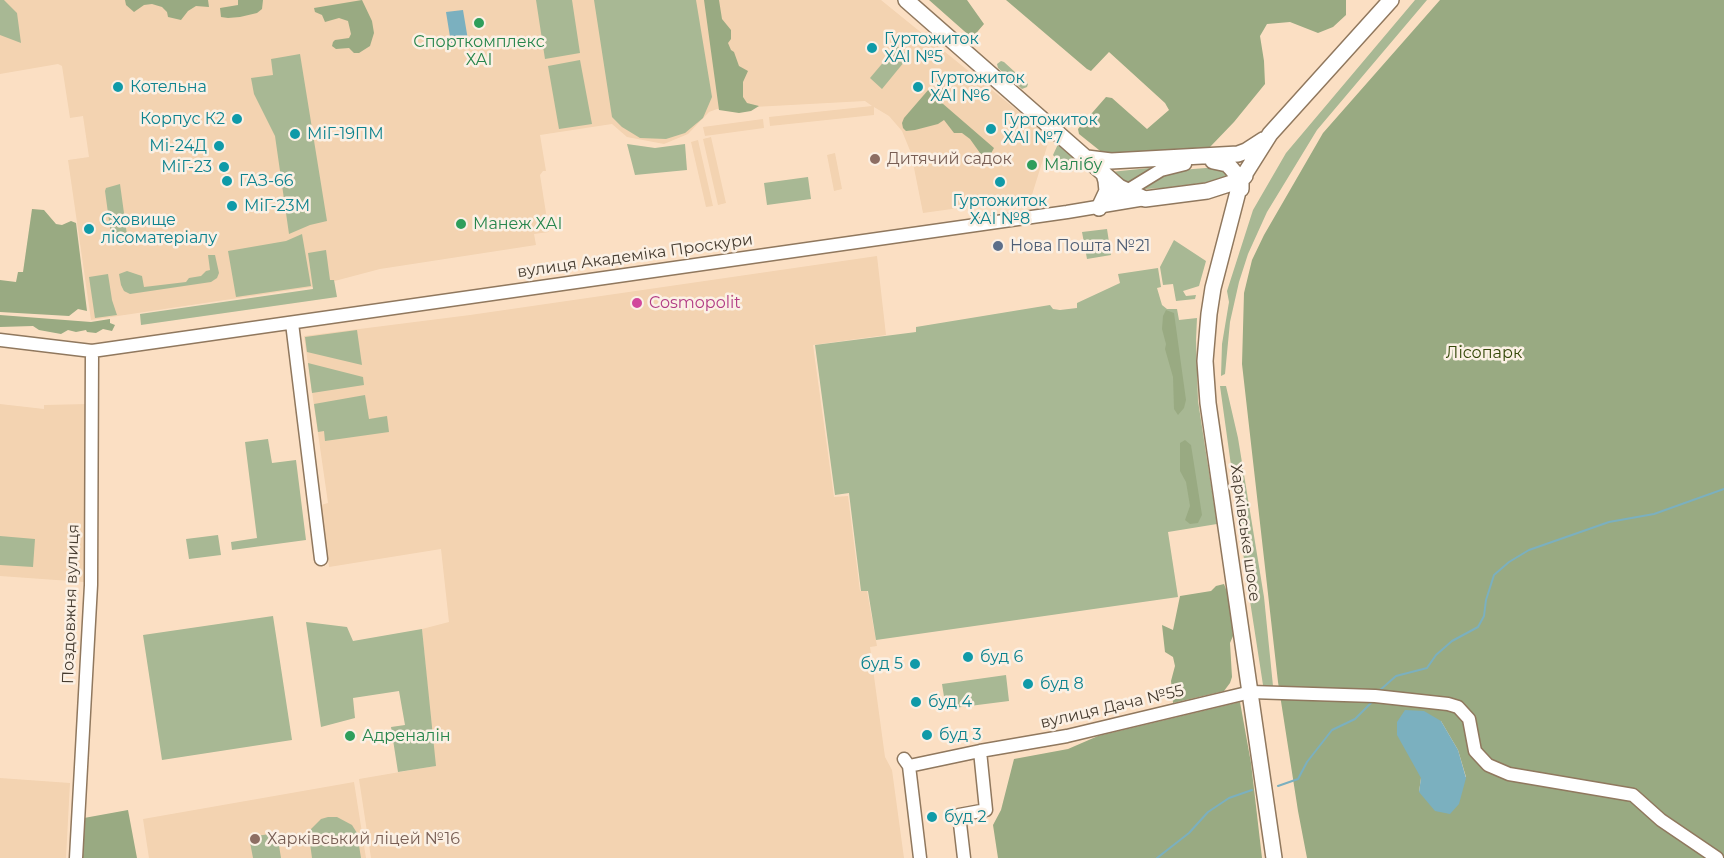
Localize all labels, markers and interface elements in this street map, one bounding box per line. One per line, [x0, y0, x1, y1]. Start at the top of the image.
marker: Спорткомплекс ХАІ [472, 16, 486, 30]
place label: Гуртожиток ХАІ №5 [884, 29, 979, 67]
place label: Спорткомплекс ХАІ [413, 32, 545, 70]
marker: Гуртожиток ХАІ №5 [865, 41, 879, 55]
place label: Гуртожиток ХАІ №6 [930, 68, 1025, 106]
place label: Котельна [130, 77, 207, 97]
marker: Котельна [111, 80, 125, 94]
marker: Гуртожиток ХАІ №6 [911, 80, 925, 94]
place label: Корпус К2 [140, 109, 225, 129]
place label: Гуртожиток ХАІ №7 [1003, 110, 1098, 148]
marker: Корпус К2 [230, 112, 244, 126]
marker: Гуртожиток ХАІ №7 [984, 122, 998, 136]
place label: МіГ-19ПМ [307, 124, 384, 144]
marker: МіГ-19ПМ [288, 127, 302, 141]
place label: Мі-24Д [149, 136, 207, 156]
marker: Мі-24Д [212, 139, 226, 153]
place label: Дитячий садок [887, 149, 1012, 169]
marker: Дитячий садок [868, 152, 882, 166]
place label: Малібу [1044, 155, 1102, 175]
place label: МіГ-23 [161, 157, 212, 177]
marker: Малібу [1025, 158, 1039, 172]
marker: МіГ-23 [217, 160, 231, 174]
place label: ГАЗ-66 [239, 171, 294, 191]
marker: ГАЗ-66 [220, 174, 234, 188]
marker: Гуртожиток ХАІ №8 [993, 175, 1007, 189]
place label: Гуртожиток ХАІ №8 [953, 191, 1047, 229]
place label: МіГ-23М [244, 196, 310, 216]
marker: МіГ-23М [225, 199, 239, 213]
place label: Сховище лісоматеріалу [101, 210, 217, 248]
place label: Манеж ХАІ [473, 214, 562, 234]
marker: Манеж ХАІ [454, 217, 468, 231]
marker: Сховище лісоматеріалу [82, 222, 96, 236]
street label: вулиця Академіка Проскури [516, 230, 754, 282]
place label: Нова Пошта №21 [1010, 236, 1150, 256]
marker: Нова Пошта №21 [991, 239, 1005, 253]
place label: Cosmopolit [649, 293, 741, 313]
marker: Cosmopolit [630, 296, 644, 310]
park label: Лісопарк [1446, 343, 1522, 363]
street label: Харківське шосе [1226, 463, 1264, 603]
street label: Поздовжня вулиця [59, 524, 83, 684]
place label: буд 6 [980, 647, 1023, 667]
marker: буд 6 [961, 650, 975, 664]
place label: буд 5 [860, 654, 903, 674]
marker: буд 5 [908, 657, 922, 671]
place label: буд 8 [1040, 674, 1084, 694]
marker: буд 8 [1021, 677, 1035, 691]
street label: вулиця Дача №55 [1038, 681, 1186, 733]
place label: буд 4 [928, 692, 972, 712]
marker: буд 4 [909, 695, 923, 709]
place label: буд 3 [939, 725, 981, 745]
place label: Адреналін [362, 726, 451, 746]
marker: буд 3 [920, 728, 934, 742]
marker: Адреналін [343, 729, 357, 743]
place label: буд 2 [944, 807, 987, 827]
marker: буд 2 [925, 810, 939, 824]
place label: Харківський ліцей №16 [267, 829, 460, 849]
marker: Харківський ліцей №16 [248, 832, 262, 846]

